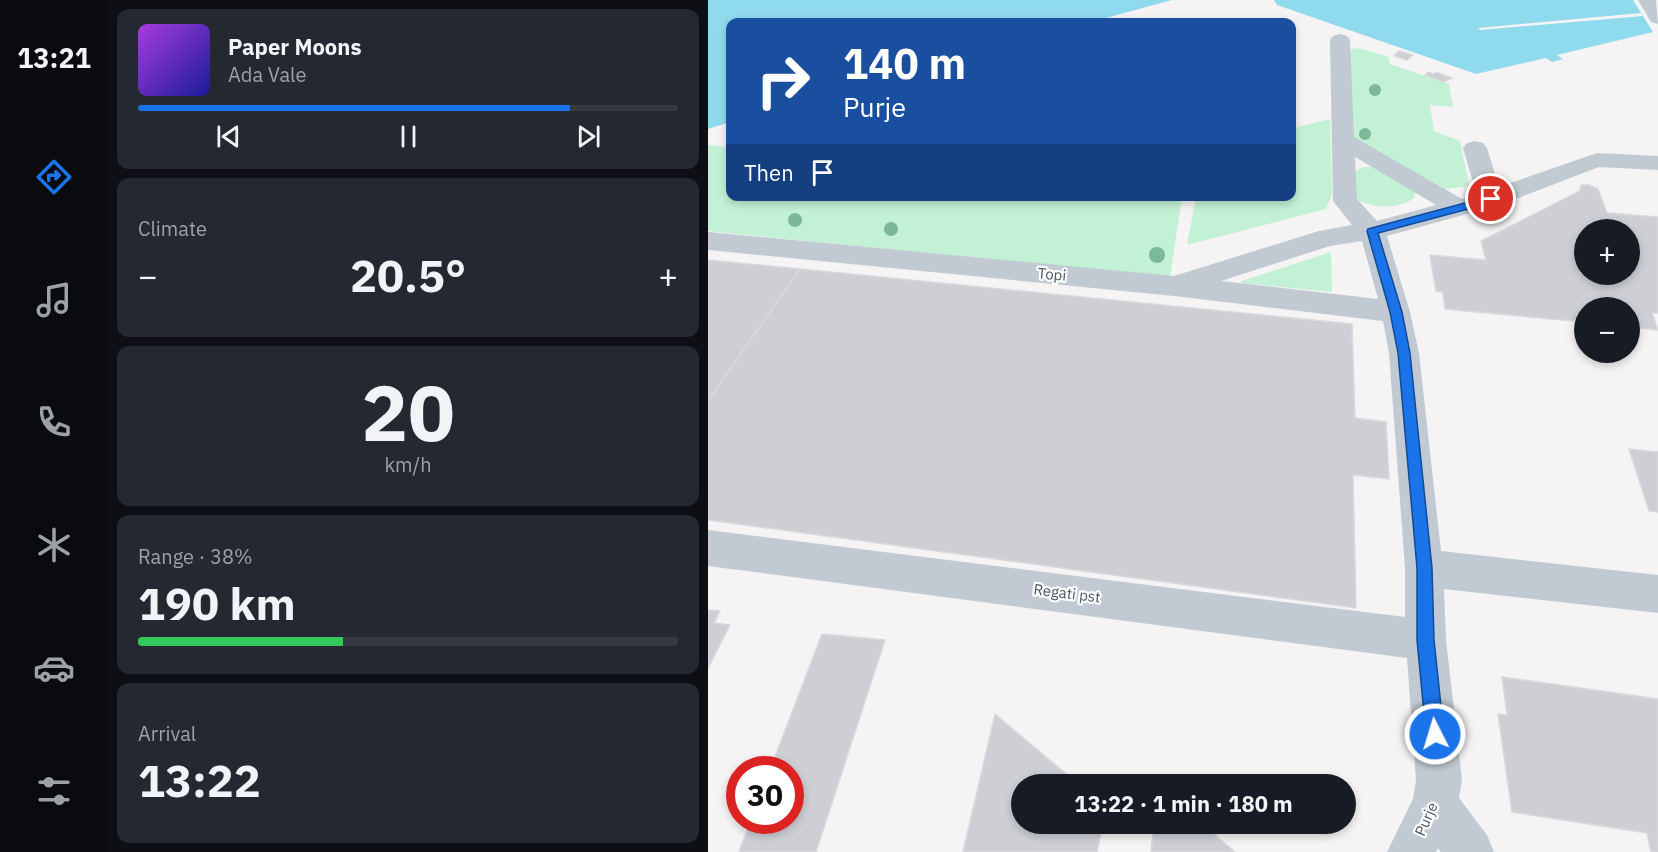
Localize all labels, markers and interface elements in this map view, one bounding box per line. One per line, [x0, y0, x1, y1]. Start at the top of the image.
text: Paper Moons [228, 32, 361, 61]
text: 140 m [843, 36, 966, 91]
text: 13:21 [17, 40, 91, 75]
icon: right [744, 42, 822, 120]
text: Ada Vale [228, 61, 307, 88]
text: Purje [843, 89, 906, 124]
icon: previous [212, 120, 245, 153]
icon: pause [392, 120, 425, 153]
icon: next [572, 120, 605, 153]
icon: directions [33, 156, 75, 198]
icon: arrive [806, 156, 839, 189]
text: Then [744, 158, 794, 187]
pin [1465, 173, 1516, 224]
icon: arrive [1474, 182, 1507, 215]
text: Climate [138, 215, 207, 242]
map controls [1574, 219, 1640, 363]
button: + [1574, 219, 1640, 285]
text: 20.5° [350, 246, 466, 304]
text: − [138, 254, 158, 297]
text: + [658, 254, 678, 297]
street label: Topi [1037, 263, 1067, 285]
icon: music [33, 279, 75, 321]
button: − [1574, 297, 1640, 363]
text: 20 [361, 361, 455, 462]
icon: phone [33, 401, 75, 443]
text: km/h [384, 451, 432, 478]
icon: climate [33, 524, 75, 566]
text: Range · 38% [138, 543, 253, 570]
text: 190 km [138, 574, 296, 632]
street label: Regati pst [1032, 579, 1102, 607]
icon: car [33, 647, 75, 689]
position arrow [1403, 702, 1467, 766]
text: Arrival [138, 720, 196, 747]
text: 13:22 [138, 751, 261, 809]
speed limit sign: 30 [726, 756, 804, 834]
icon: filters [33, 770, 75, 812]
text: 13:22 · 1 min · 180 m [1074, 789, 1293, 818]
street label: Purje [1410, 799, 1442, 839]

